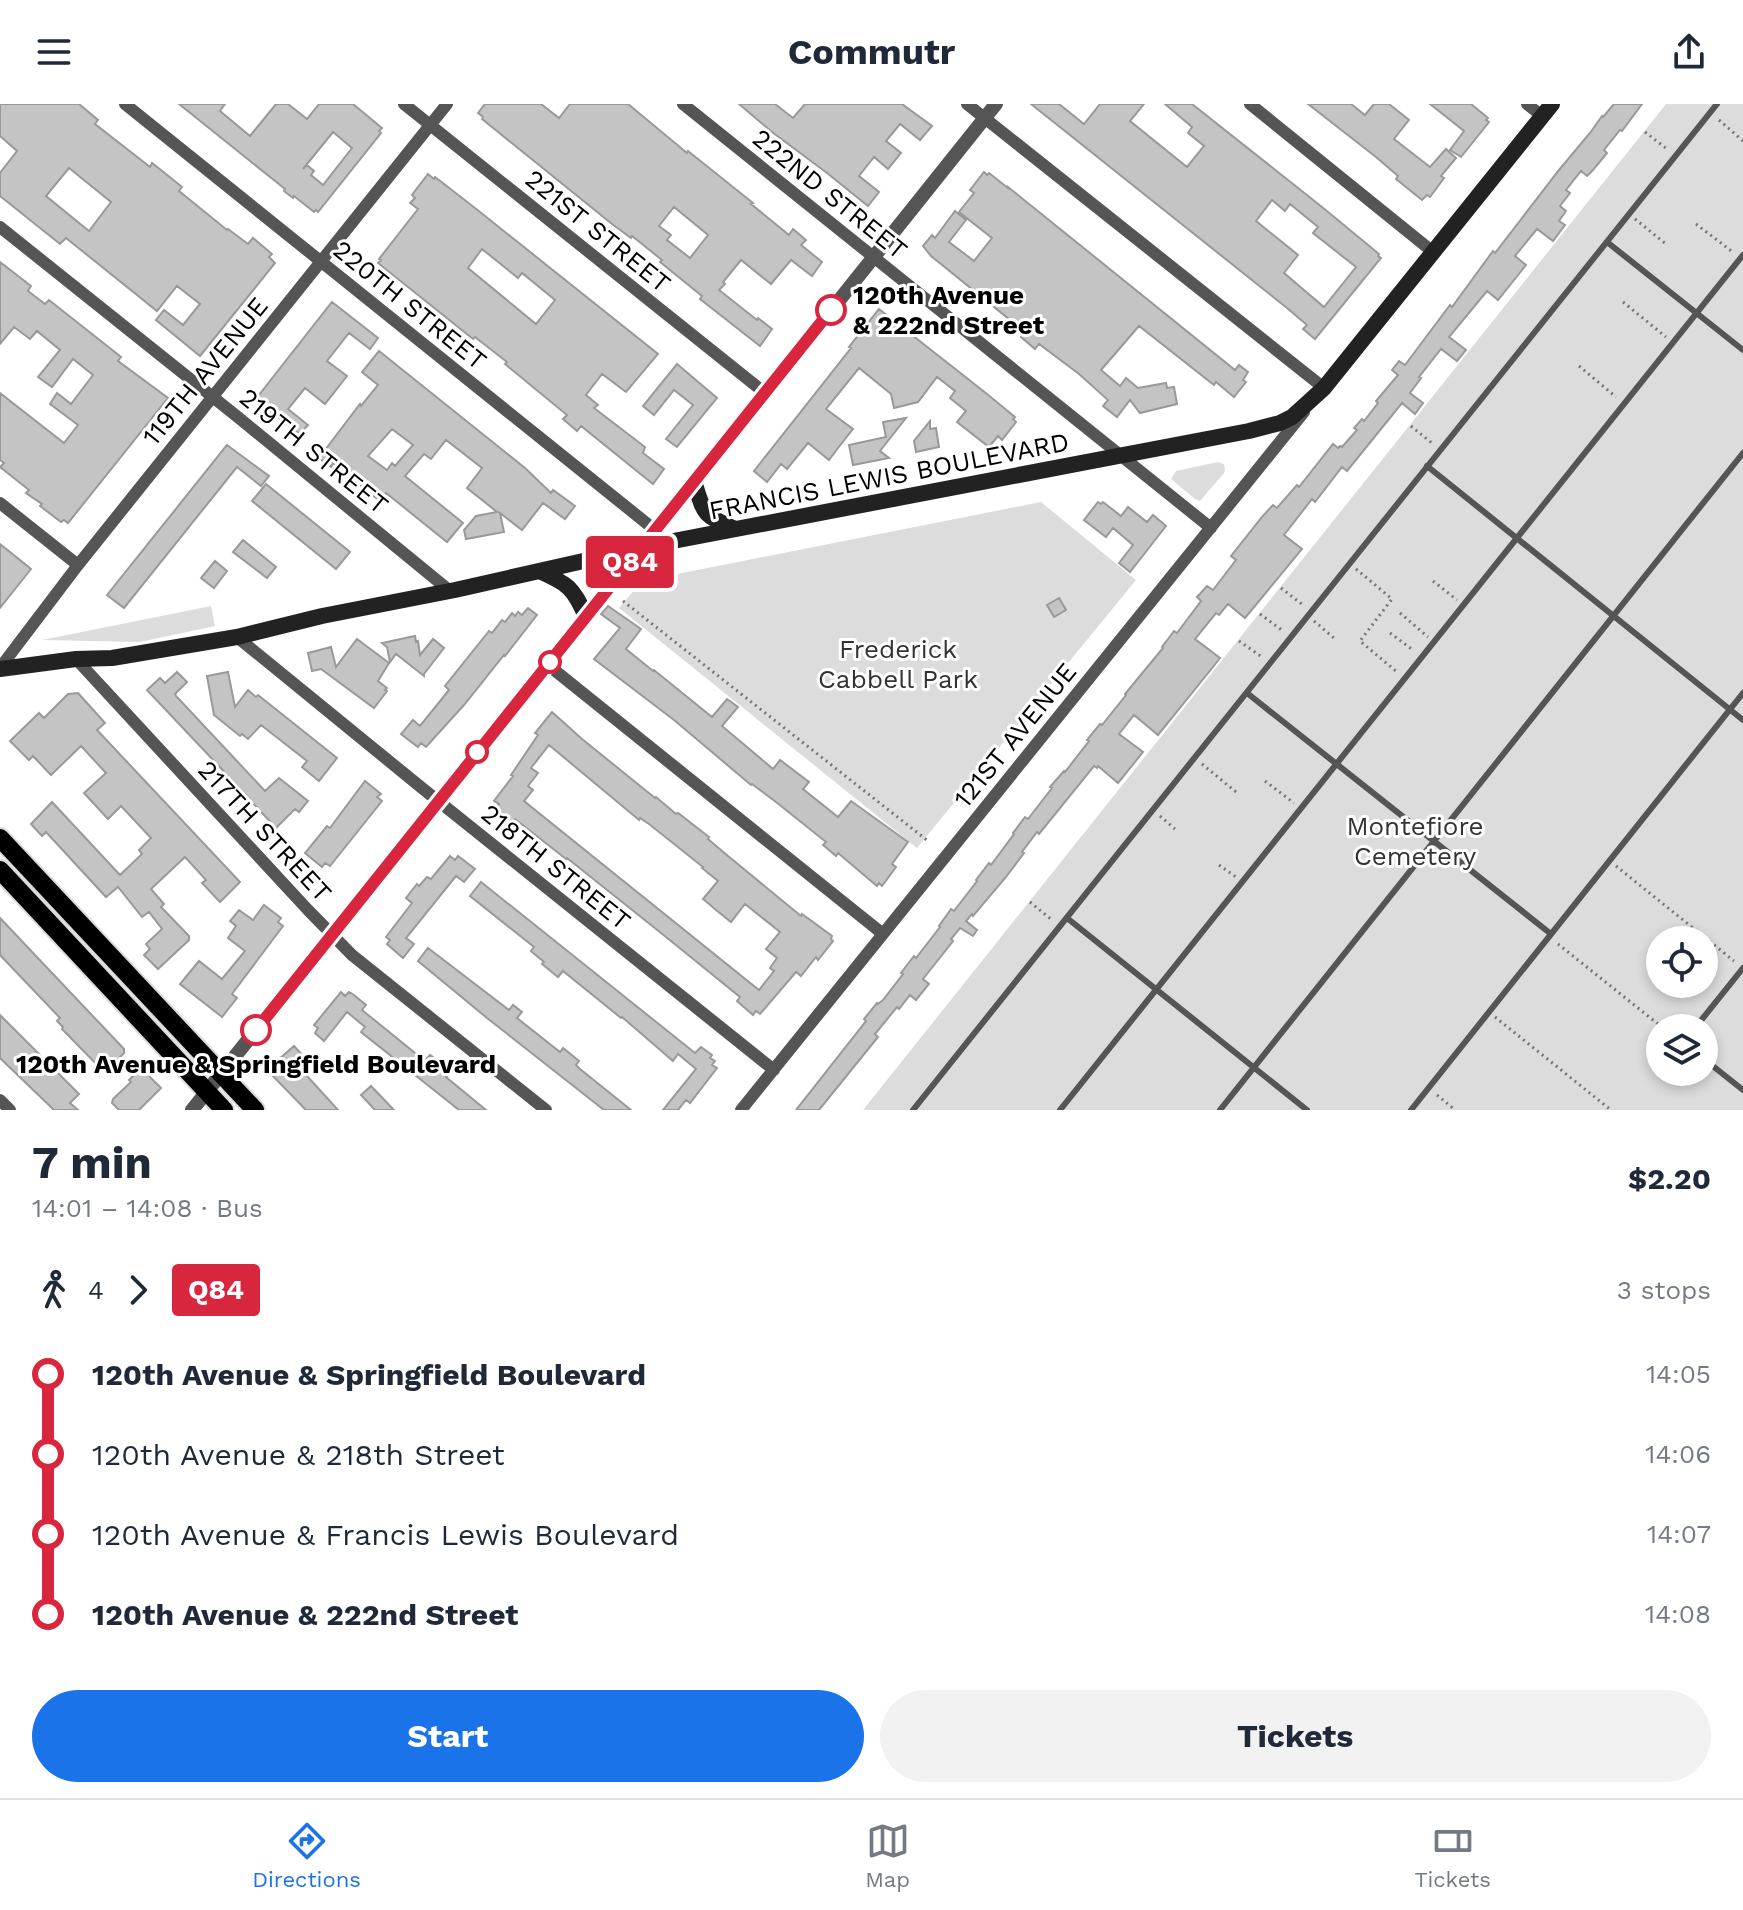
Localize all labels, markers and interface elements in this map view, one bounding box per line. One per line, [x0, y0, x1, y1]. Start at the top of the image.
icon: menu [32, 30, 76, 74]
icon: share [1667, 30, 1711, 74]
text: Commutr [788, 31, 955, 73]
street label: 222ND STREET [747, 123, 913, 265]
street label: 221ST STREET [519, 163, 677, 299]
street label: 220TH STREET [328, 234, 492, 376]
place label: 120th Avenue & 222nd Street [853, 280, 1045, 340]
street label: 119TH AVENUE [136, 291, 274, 451]
marker: 120th Avenue & 222nd Street [816, 295, 846, 325]
street label: 219TH STREET [234, 382, 394, 520]
street label: FRANCIS LEWIS BOULEVARD [706, 426, 1072, 526]
line badge: Q84 [584, 536, 676, 588]
text: Q84 [602, 545, 658, 578]
park label: Frederick Cabbell Park [818, 634, 978, 694]
unlabelled marker [539, 651, 561, 673]
street label: 121ST AVENUE [948, 657, 1082, 813]
unlabelled marker [466, 741, 488, 763]
street label: 217TH STREET [192, 754, 338, 908]
street label: 218TH STREET [476, 798, 636, 936]
park label: Montefiore Cemetery [1346, 811, 1484, 871]
map controls [1646, 926, 1718, 1086]
button: locate [1646, 926, 1718, 998]
button: layers [1646, 1014, 1718, 1086]
marker: 120th Avenue & Springfield Boulevard [241, 1015, 271, 1045]
place label: 120th Avenue & Springfield Boulevard [16, 1049, 496, 1079]
text: 7 min [32, 1137, 152, 1189]
text: $2.20 [1628, 1161, 1711, 1196]
text: 14:01 – 14:08 · Bus [32, 1193, 263, 1223]
icon: walk [32, 1268, 76, 1312]
icon: forward [116, 1268, 160, 1312]
text: Q84 [188, 1273, 244, 1306]
text: 4 [88, 1275, 104, 1305]
text: 3 stops [1617, 1275, 1711, 1305]
text: 120th Avenue & Springfield Boulevard [92, 1357, 646, 1392]
text: 14:05 [1646, 1359, 1711, 1389]
text: 120th Avenue & 218th Street [92, 1437, 505, 1472]
text: 14:06 [1645, 1439, 1711, 1469]
text: 120th Avenue & Francis Lewis Boulevard [92, 1517, 679, 1552]
text: 14:07 [1647, 1519, 1711, 1549]
text: 120th Avenue & 222nd Street [92, 1597, 518, 1632]
text: 14:08 [1645, 1599, 1711, 1629]
button: Start [32, 1690, 864, 1782]
button: Tickets [880, 1690, 1711, 1782]
tab: Directions [252, 1819, 361, 1892]
tab: Map [865, 1819, 910, 1892]
tab: Tickets [1414, 1819, 1491, 1892]

